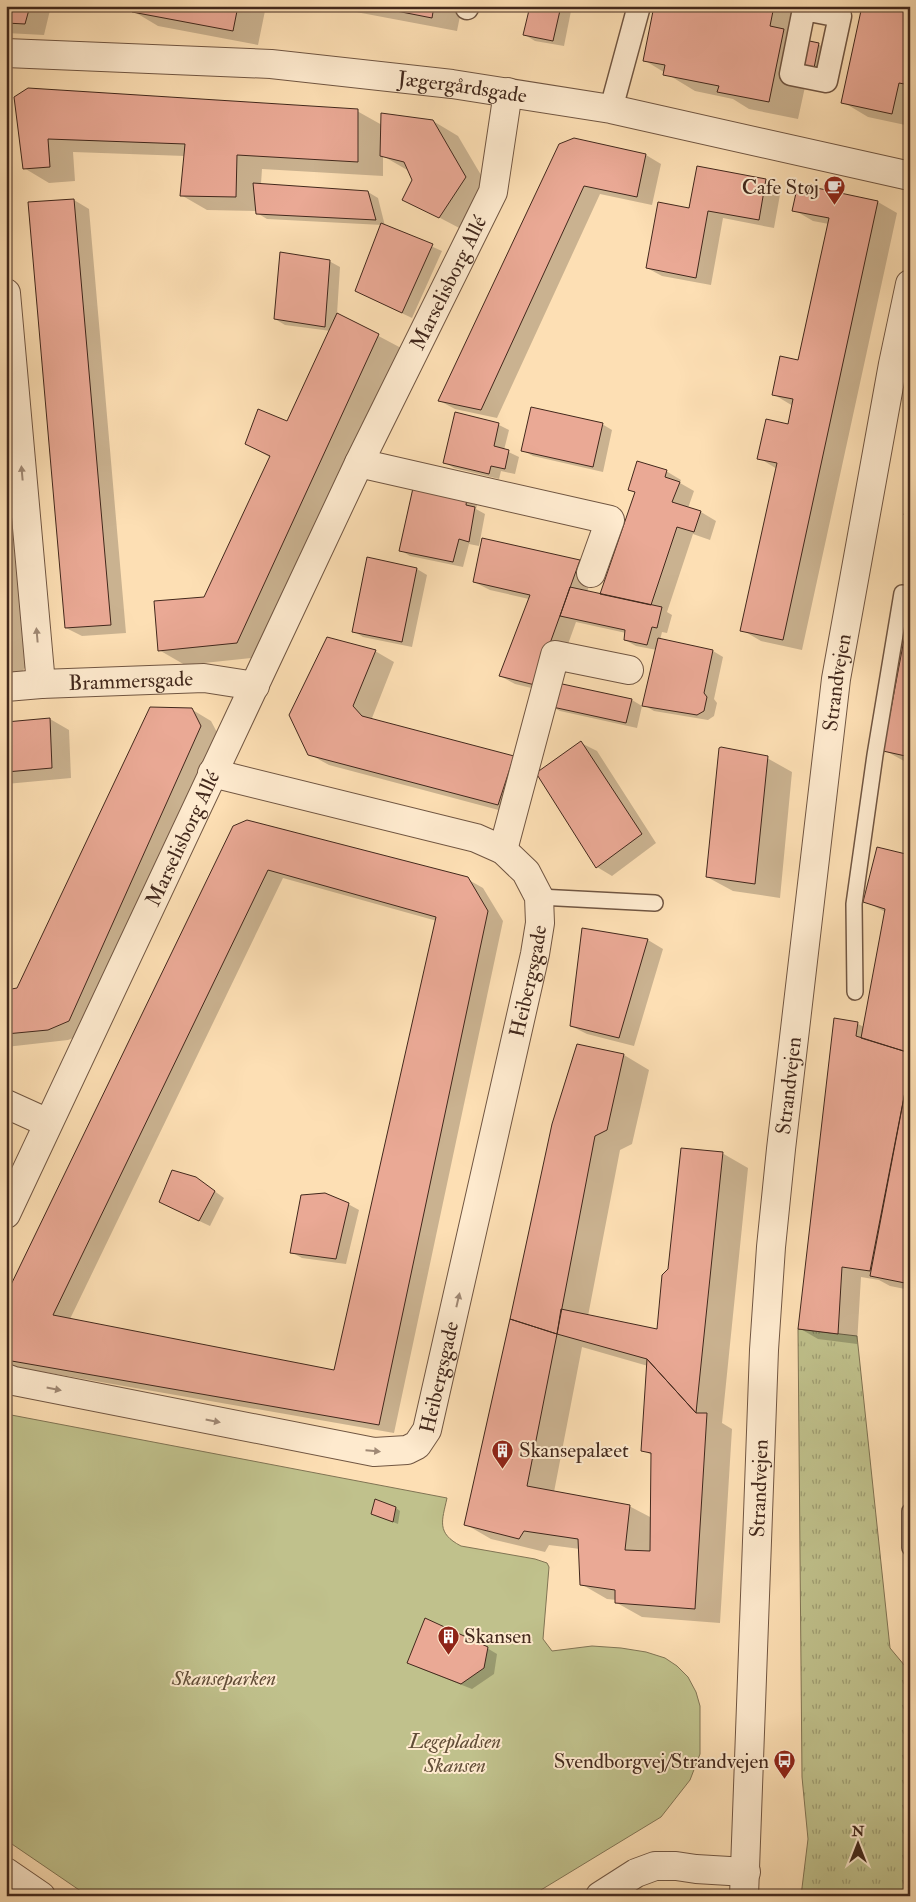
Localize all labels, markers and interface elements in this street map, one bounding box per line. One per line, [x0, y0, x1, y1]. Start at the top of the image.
street label: Jægergårdsgade [395, 65, 529, 110]
place label: Cafe Støj [742, 174, 819, 201]
cafe icon: Cafe Støj [823, 175, 847, 206]
street label: Marselisborg Allé [404, 211, 493, 355]
one-way arrow [18, 465, 26, 481]
one-way arrow [33, 627, 41, 643]
street label: Strandvejen [817, 631, 858, 733]
street label: Brammersgade [68, 665, 194, 697]
street label: Marselisborg Allé [140, 766, 226, 911]
street label: Heibergsgade [504, 923, 553, 1040]
street label: Strandvejen [770, 1035, 808, 1136]
one-way arrow [454, 1292, 462, 1307]
street label: Heibergsgade [414, 1319, 465, 1436]
one-way arrow [46, 1386, 62, 1394]
one-way arrow [205, 1417, 221, 1425]
place label: Skansepalæet [519, 1437, 629, 1464]
building icon: Skansepalæet [491, 1438, 515, 1469]
street label: Strandvejen [744, 1439, 775, 1538]
one-way arrow [365, 1447, 381, 1455]
place label: Skansen [464, 1623, 532, 1650]
building icon: Skansen [436, 1624, 460, 1655]
park label: Skanseparken [171, 1665, 276, 1692]
park label: Legepladsen Skansen [408, 1728, 501, 1779]
place label: Svendborgvej/Strandvejen [554, 1748, 769, 1775]
bus stop icon: Svendborgvej/Strandvejen [773, 1749, 797, 1780]
north arrow [834, 1820, 884, 1870]
text: N [851, 1823, 865, 1840]

